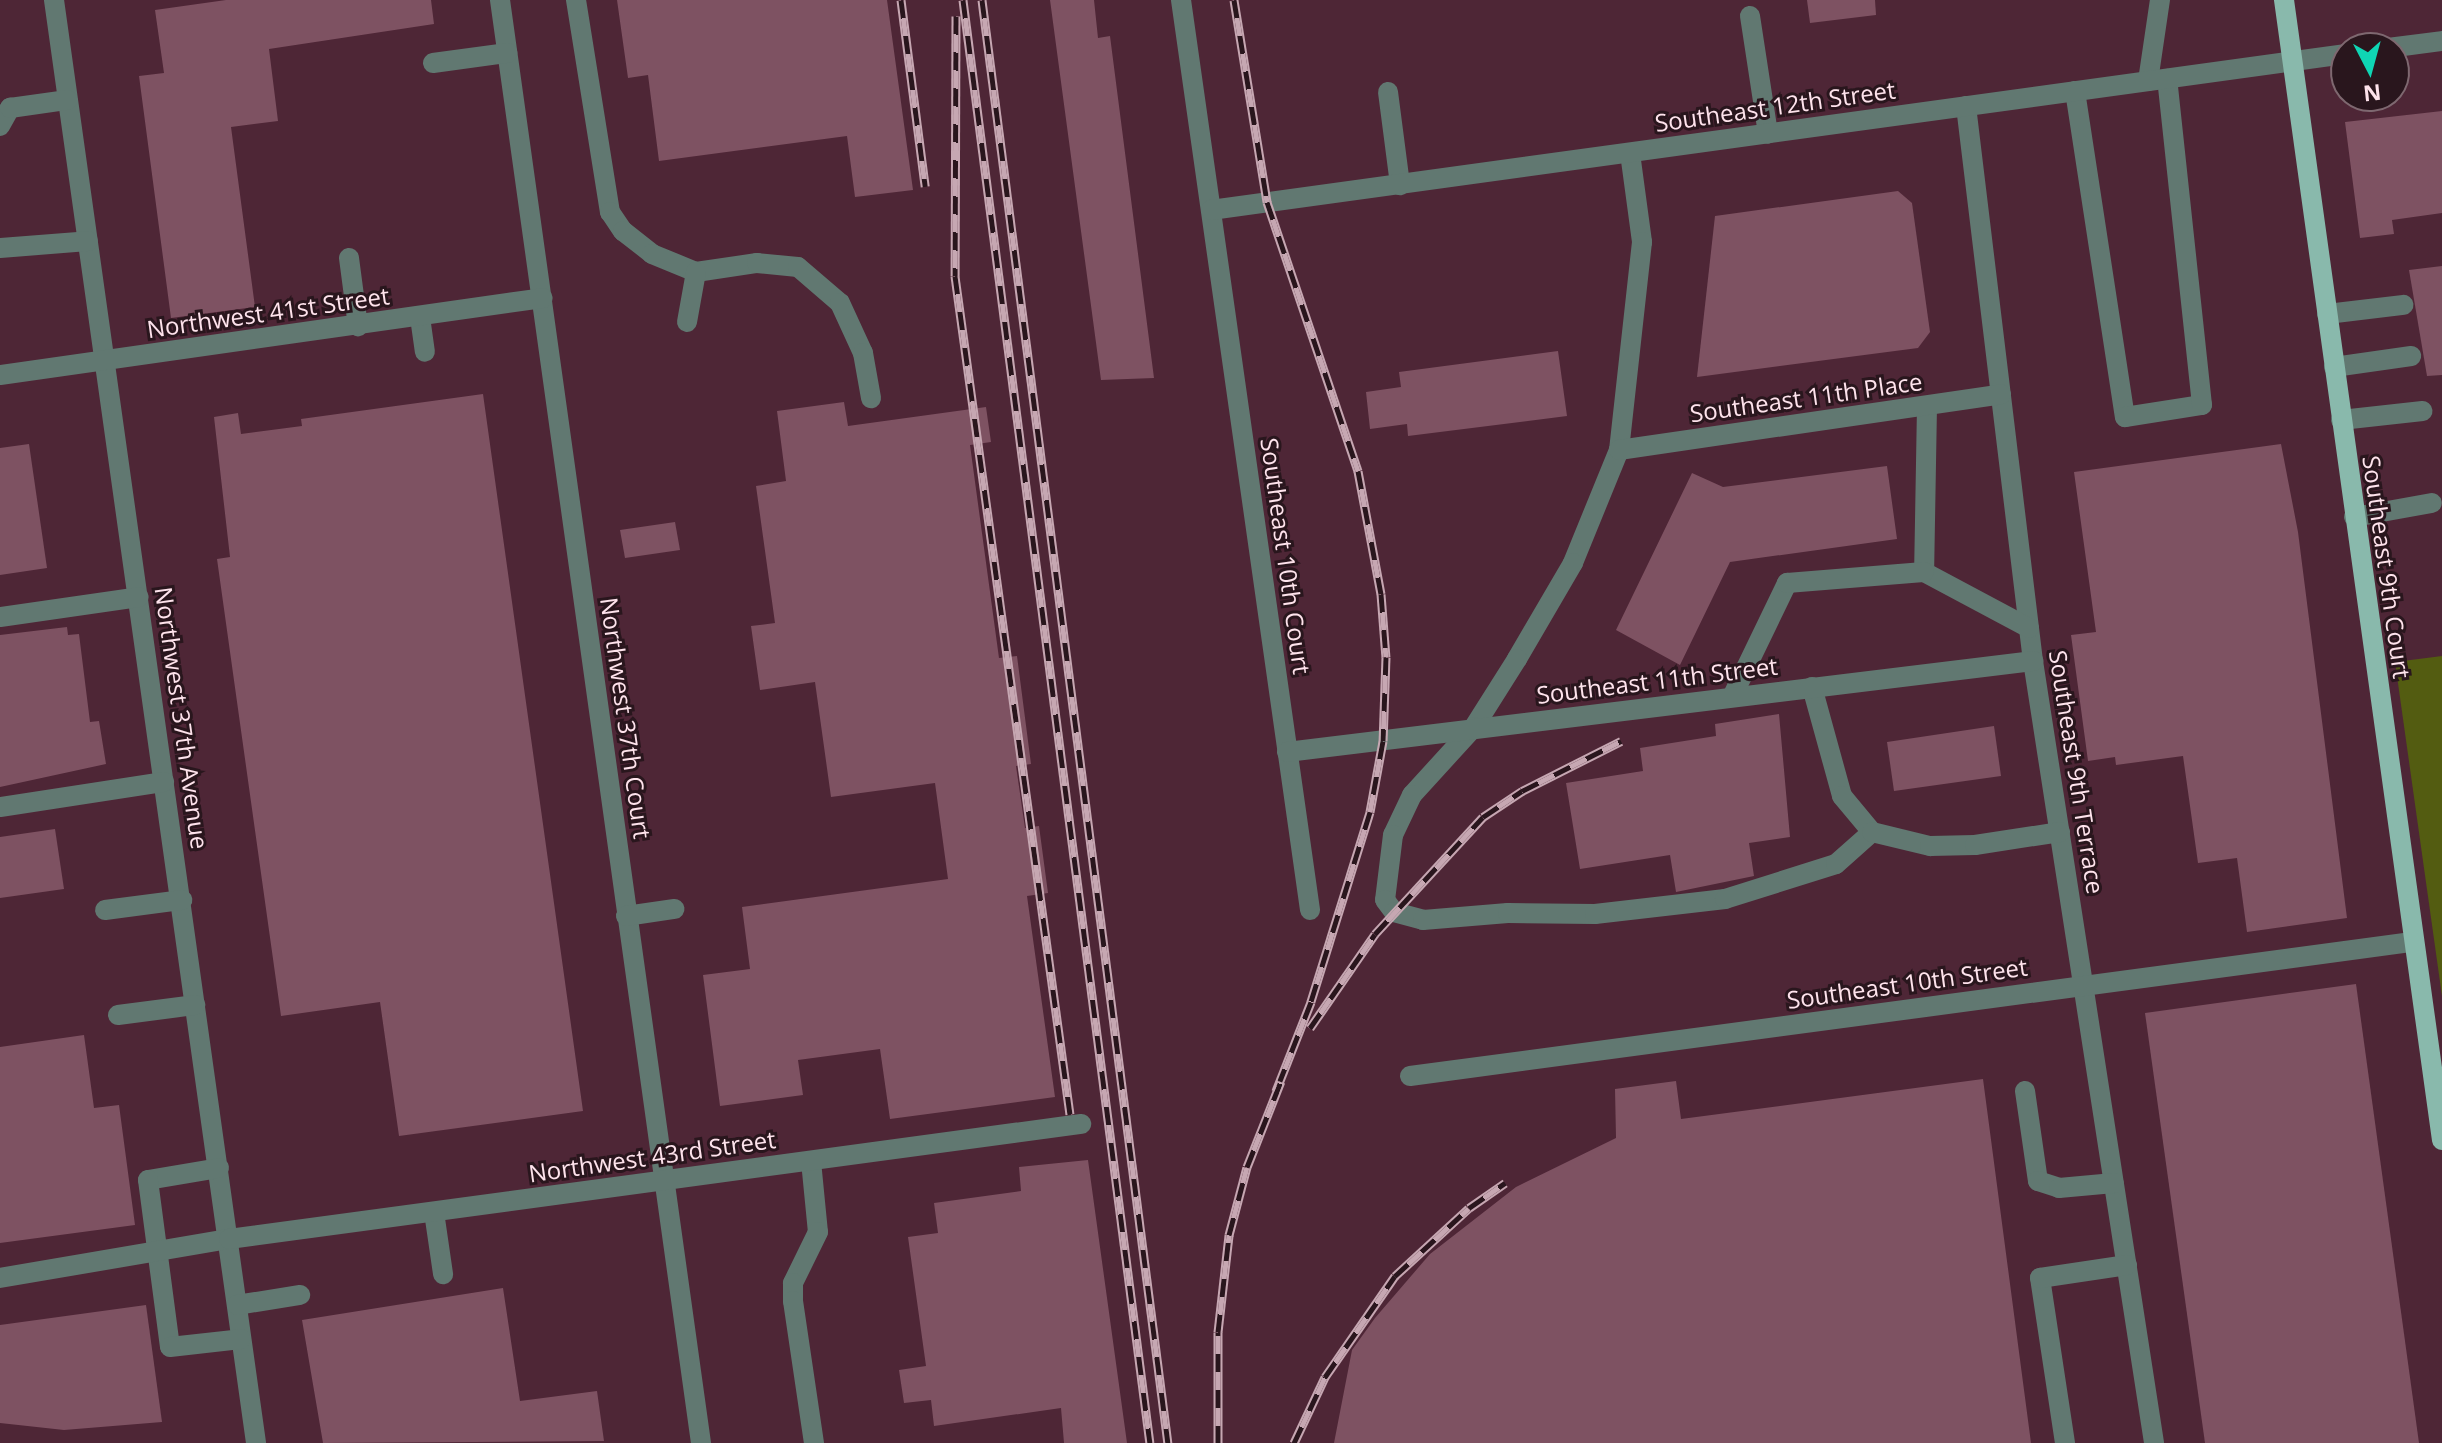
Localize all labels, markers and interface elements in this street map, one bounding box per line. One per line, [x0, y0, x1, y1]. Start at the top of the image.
north arrow [2330, 32, 2410, 112]
street label: Southeast 12th Street [1653, 75, 1897, 137]
text: N [2362, 78, 2383, 110]
street label: Northwest 41st Street [145, 281, 391, 343]
street label: Southeast 11th Place [1688, 366, 1924, 428]
street label: Southeast 10th Court [1255, 436, 1317, 676]
street label: Southeast 9th Court [2357, 454, 2417, 680]
street label: Northwest 37th Avenue [149, 585, 215, 851]
street label: Northwest 37th Court [595, 595, 657, 841]
street label: Southeast 9th Terrace [2043, 648, 2111, 896]
street label: Southeast 11th Street [1535, 651, 1779, 709]
street label: Southeast 10th Street [1785, 952, 2029, 1014]
street label: Northwest 43rd Street [527, 1124, 777, 1188]

